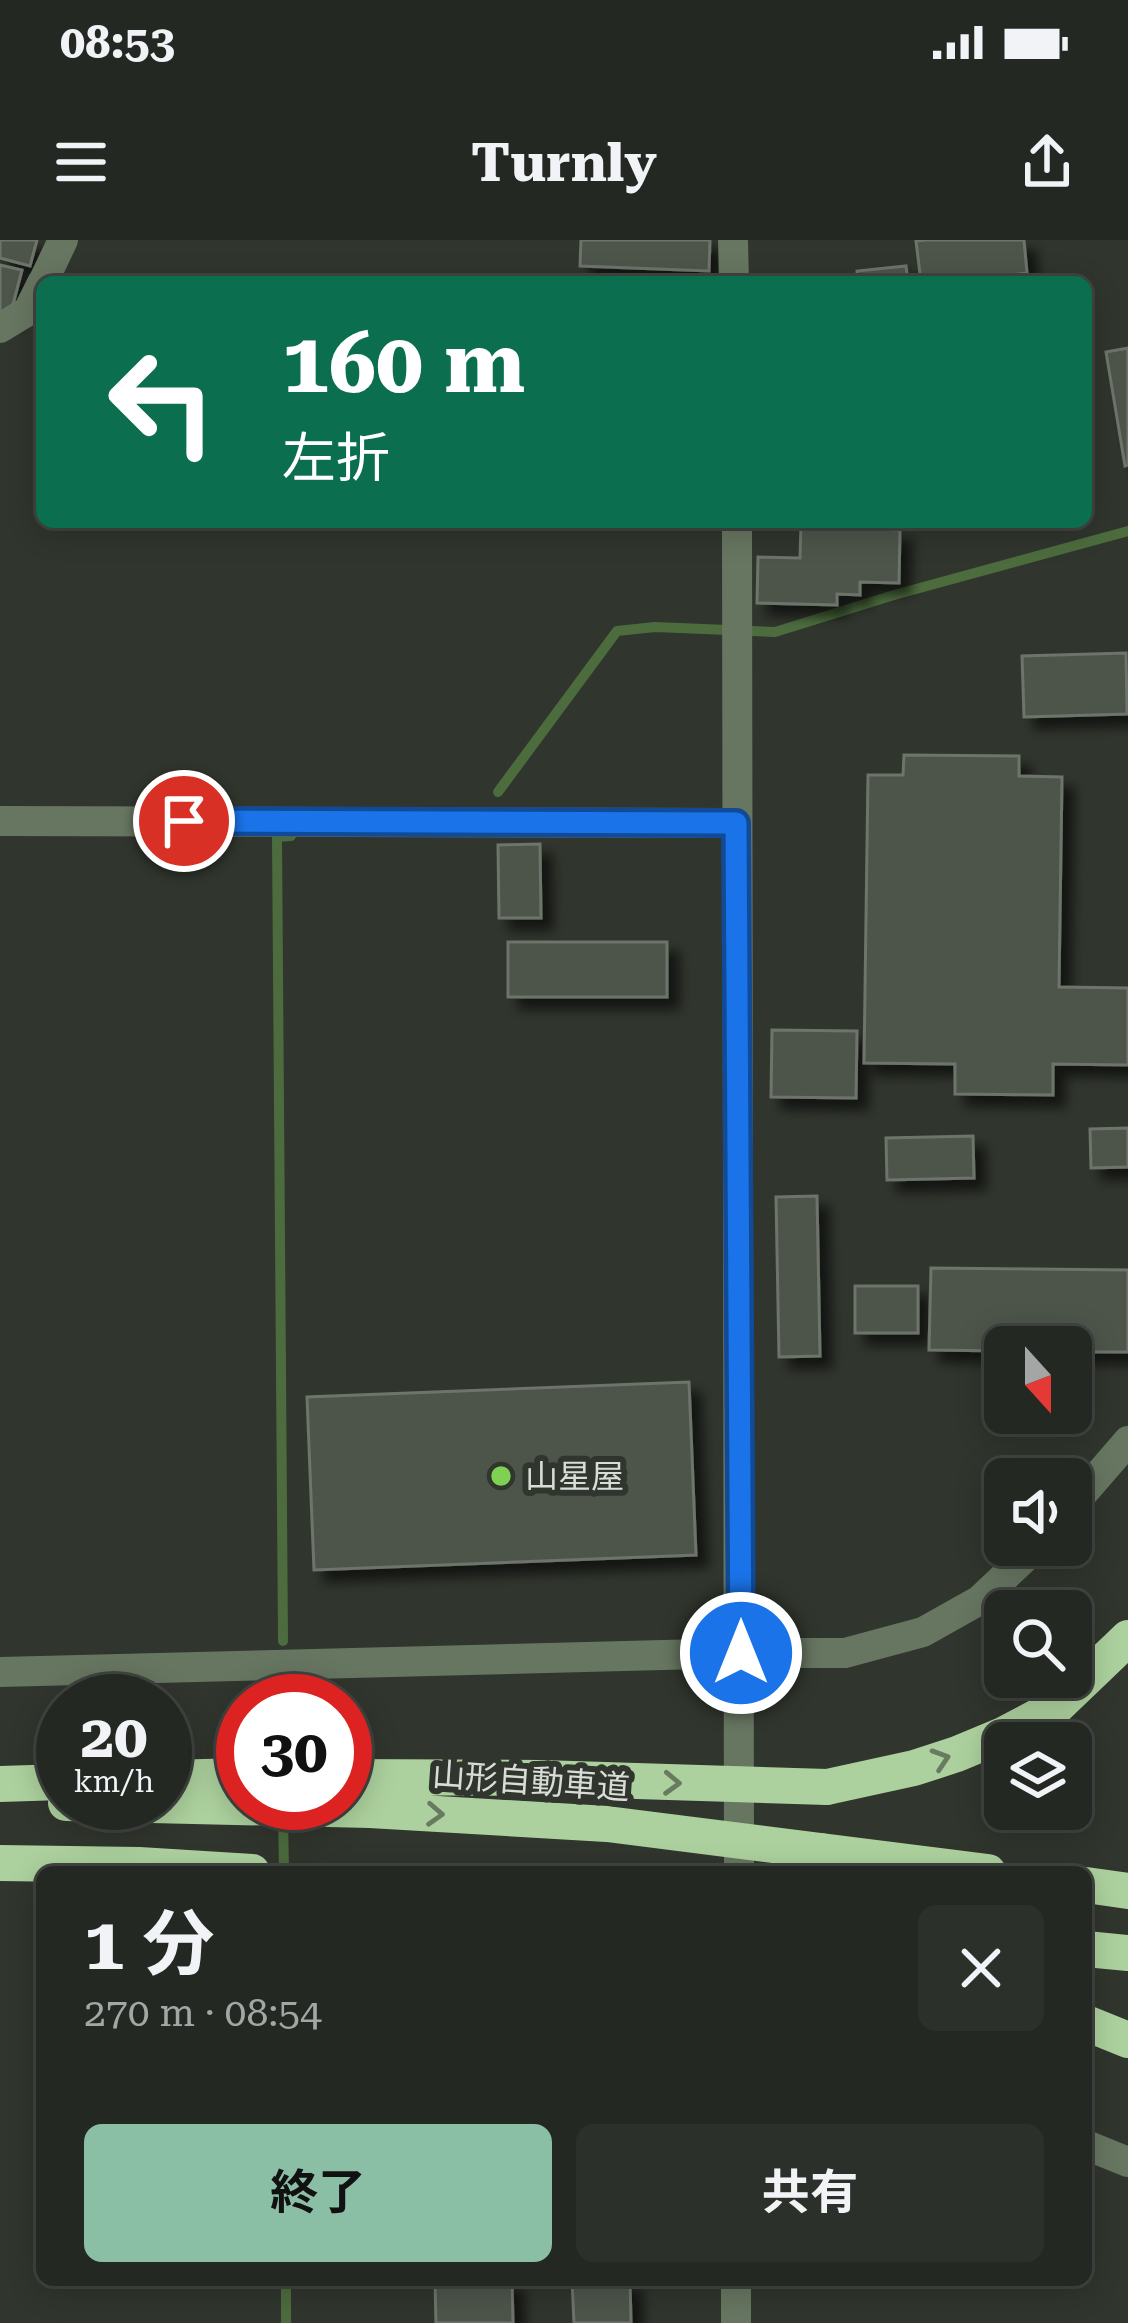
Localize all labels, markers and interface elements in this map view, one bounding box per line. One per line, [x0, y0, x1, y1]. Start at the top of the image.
text: 08:53 [60, 16, 175, 69]
icon: menu [48, 129, 114, 195]
icon: share [1014, 129, 1080, 195]
text: Turnly [471, 131, 657, 194]
text: 160 m [282, 314, 525, 412]
icon: left [84, 324, 240, 480]
text: 左折 [282, 427, 390, 490]
pin [133, 770, 235, 872]
icon: arrive [151, 788, 217, 854]
north arrow [984, 1326, 1092, 1434]
map controls [984, 1326, 1092, 1830]
place label: 山星屋 [525, 1457, 624, 1496]
button: sound [984, 1458, 1092, 1566]
marker: 山星屋 [488, 1463, 514, 1489]
position arrow [678, 1590, 804, 1716]
button: search [984, 1590, 1092, 1698]
speed limit sign: 30 [216, 1674, 372, 1830]
text: 20 [80, 1701, 148, 1772]
button: layers [984, 1722, 1092, 1830]
one-way arrow [930, 1749, 951, 1774]
street label: 山形自動車道 [431, 1755, 631, 1807]
text: km/h [74, 1764, 154, 1799]
one-way arrow [663, 1770, 682, 1796]
one-way arrow [426, 1801, 445, 1827]
text: 1 分 [84, 1902, 215, 1987]
button: close [918, 1905, 1044, 2031]
text: 270 m · 08:54 [84, 1990, 322, 2036]
button: 終了 [84, 2124, 552, 2262]
button: 共有 [576, 2124, 1044, 2262]

